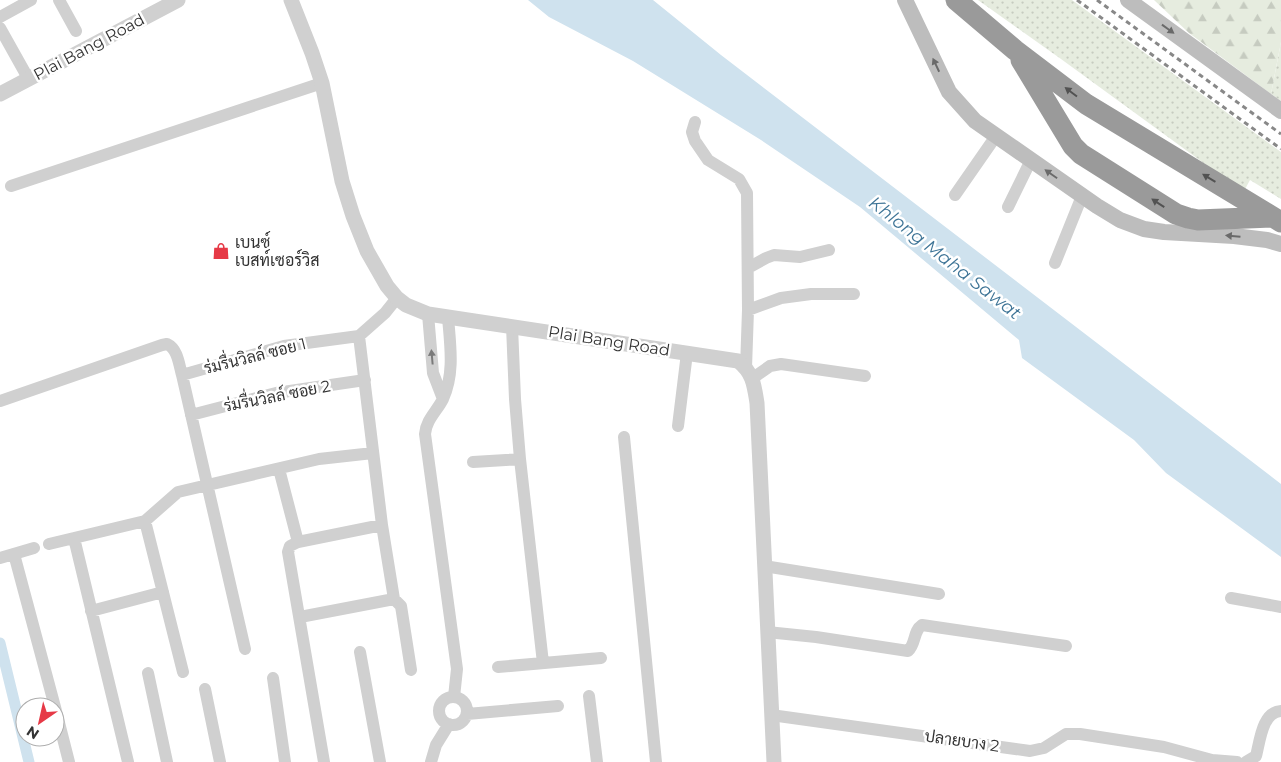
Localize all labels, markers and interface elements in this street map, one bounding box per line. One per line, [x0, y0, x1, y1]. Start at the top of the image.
street label: Plai Bang Road [30, 10, 148, 84]
one-way arrow [1161, 24, 1175, 34]
one-way arrow [932, 57, 940, 72]
one-way arrow [1065, 87, 1078, 98]
one-way arrow [1045, 169, 1058, 179]
one-way arrow [1203, 174, 1216, 183]
water label: Khlong Maha Sawat [864, 192, 1026, 325]
one-way arrow [1152, 198, 1165, 208]
place label: เบนซ์ เบสท์เซอร์วิส [235, 230, 320, 270]
one-way arrow [1225, 232, 1241, 240]
shop icon: เบนซ์ เบสท์เซอร์วิส [211, 241, 231, 261]
street label: Plai Bang Road [547, 322, 671, 360]
street label: ร่มรื่นวิลล์ ซอย 1 [201, 329, 308, 378]
one-way arrow [428, 349, 436, 365]
street label: ร่มรื่นวิลล์ ซอย 2 [221, 371, 332, 416]
north arrow [15, 697, 65, 747]
text: N [23, 722, 42, 743]
street label: ปลายบาง 2 [923, 726, 1001, 756]

